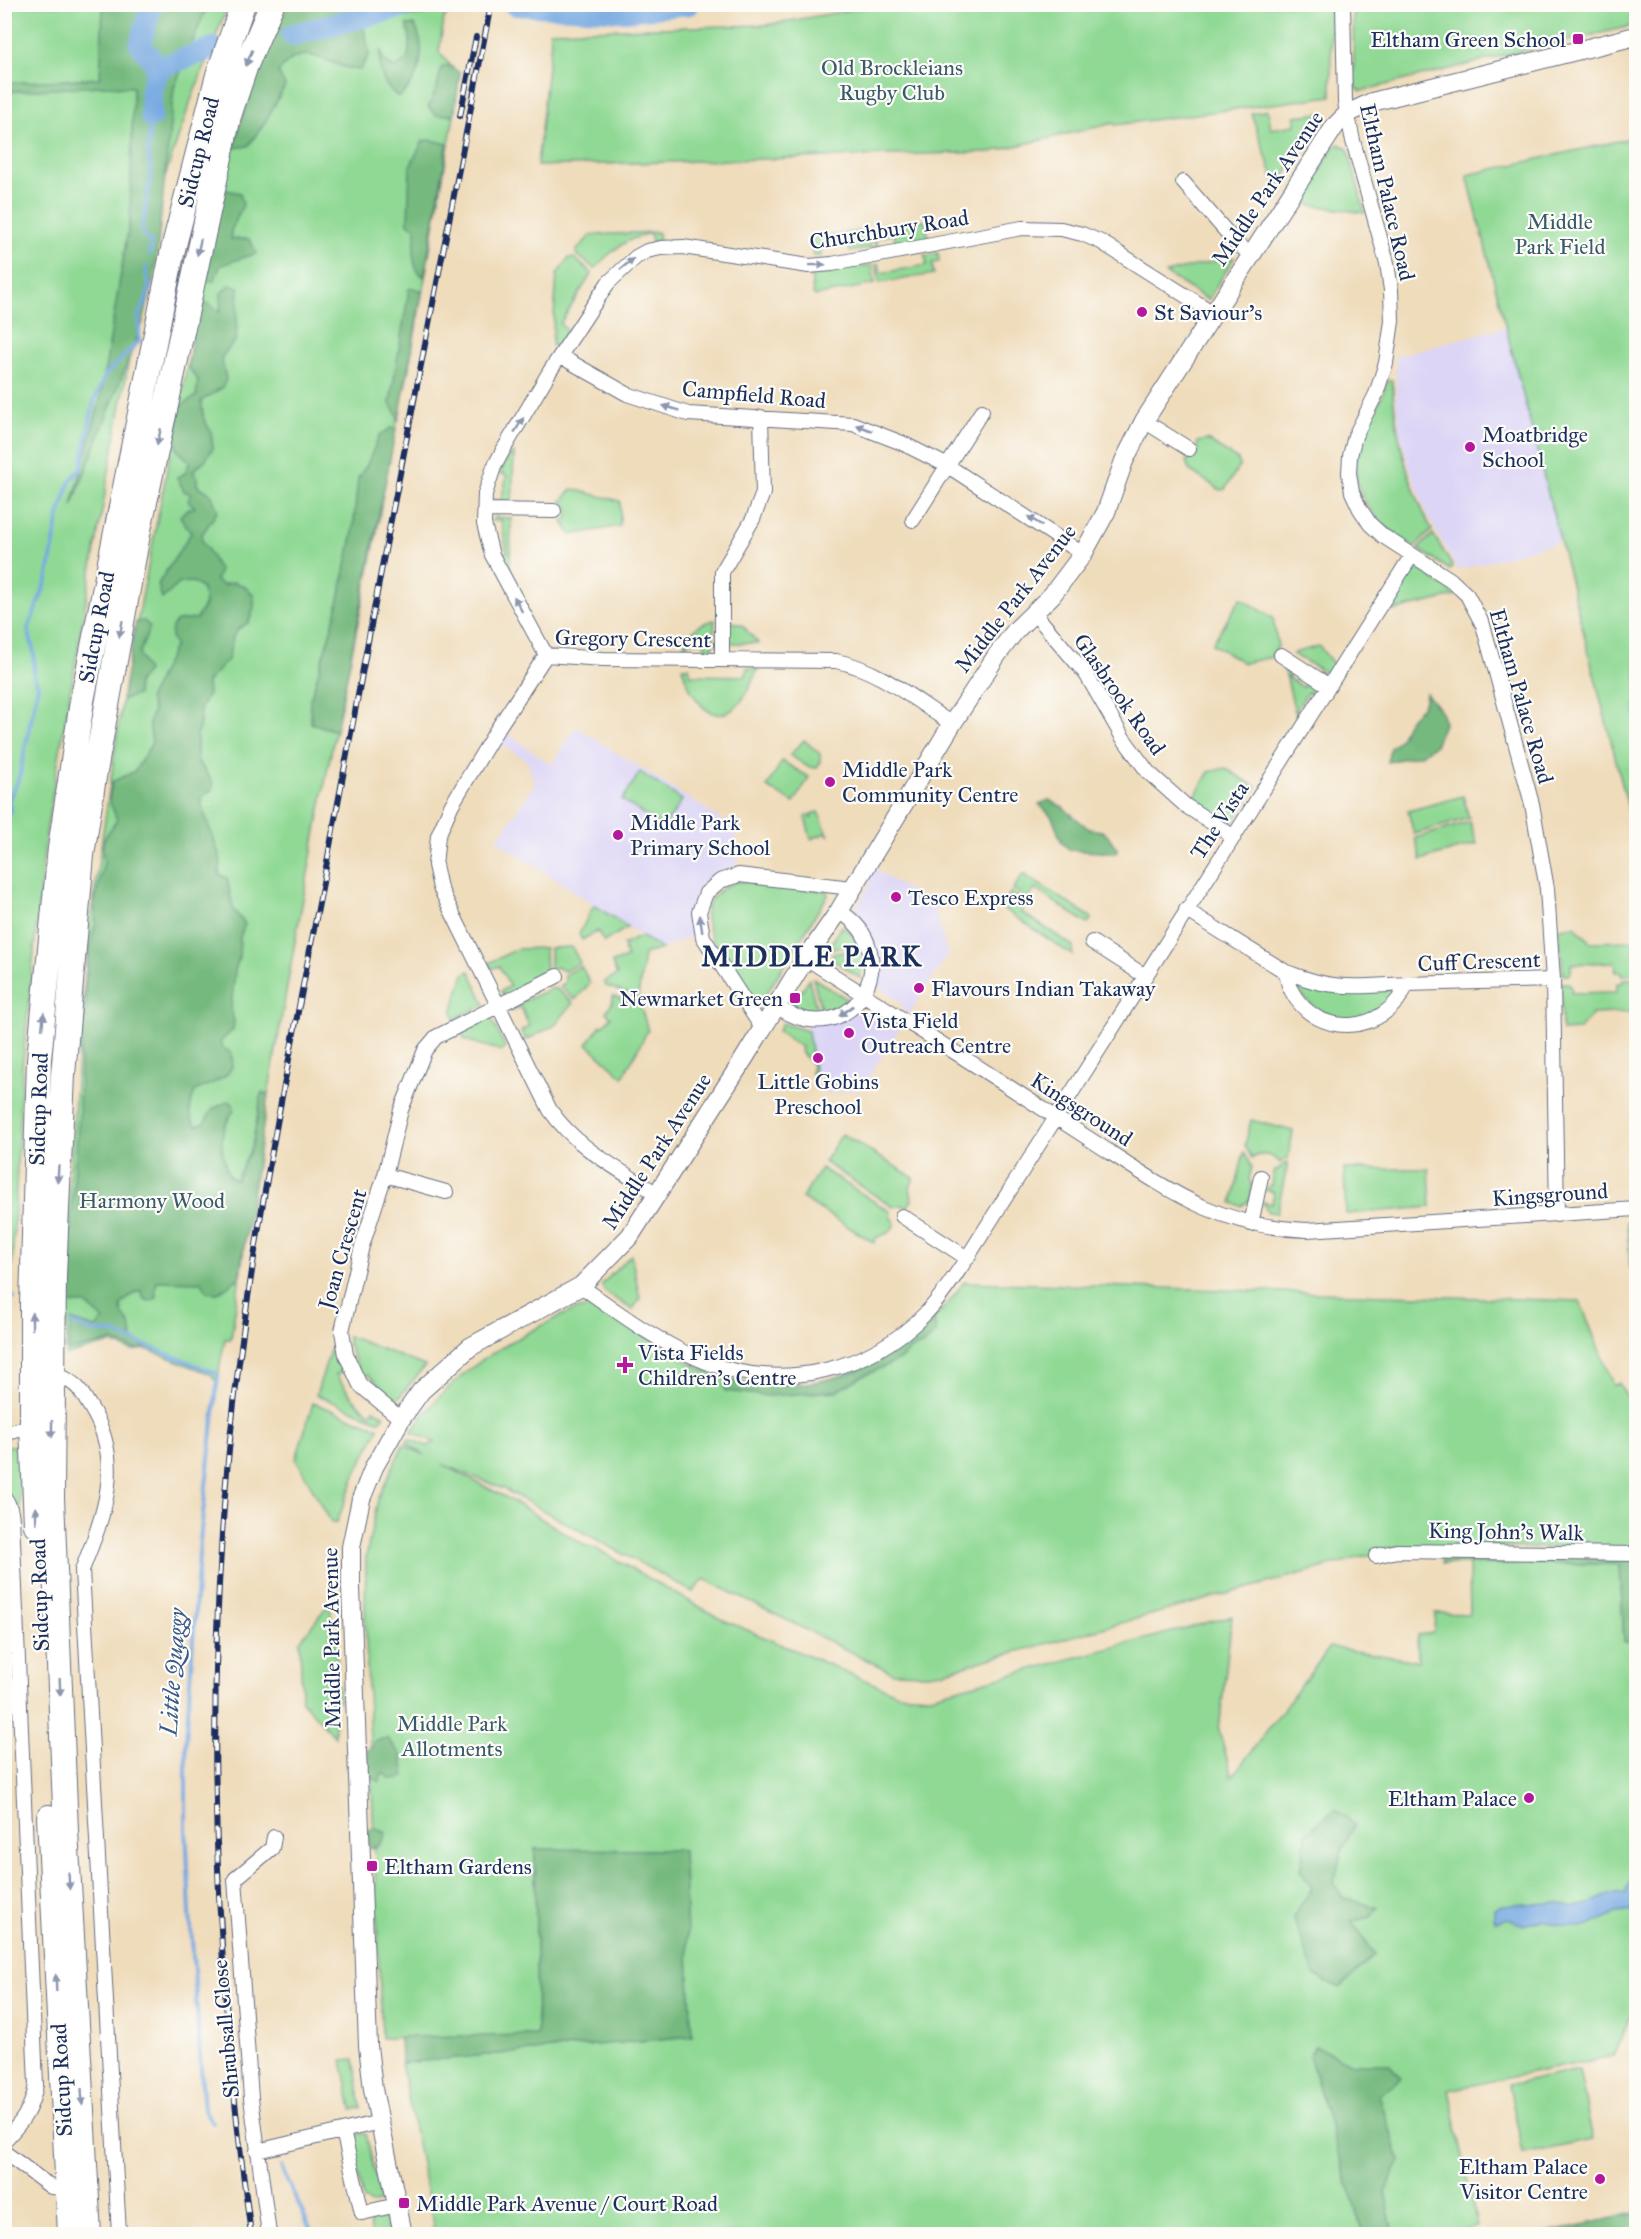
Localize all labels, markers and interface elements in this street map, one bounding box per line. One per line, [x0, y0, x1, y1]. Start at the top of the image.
place label: Eltham Green School [1370, 26, 1566, 53]
marker: Eltham Green School [1571, 32, 1585, 46]
one-way arrow [243, 49, 253, 67]
park label: Old Brockleians Rugby Club [821, 54, 963, 106]
street label: Sidcup Road [172, 94, 225, 210]
street label: Eltham Palace Road [1354, 101, 1421, 283]
street label: Middle Park Avenue [1206, 106, 1329, 271]
street label: Churchbury Road [807, 204, 971, 255]
park label: Middle Park Field [1515, 208, 1605, 260]
one-way arrow [194, 237, 203, 256]
one-way arrow [619, 258, 634, 271]
one-way arrow [807, 260, 826, 270]
place label: St Saviour's [1154, 299, 1262, 326]
marker: St Saviour's [1135, 305, 1149, 319]
street label: Campfield Road [681, 375, 827, 414]
one-way arrow [662, 403, 680, 412]
one-way arrow [513, 417, 524, 433]
place label: Moatbridge School [1482, 421, 1588, 473]
one-way arrow [855, 423, 873, 432]
one-way arrow [154, 428, 163, 447]
marker: Moatbridge School [1463, 440, 1477, 454]
one-way arrow [1027, 516, 1043, 527]
street label: Middle Park Avenue [949, 519, 1082, 678]
street label: Sidcup Road [72, 569, 121, 685]
one-way arrow [513, 595, 523, 612]
street label: Eltham Palace Road [1484, 605, 1559, 787]
one-way arrow [116, 619, 125, 638]
street label: Gregory Crescent [555, 624, 712, 653]
street label: Glasbrook Road [1068, 628, 1171, 760]
place label: Middle Park Community Centre [842, 756, 1018, 808]
marker: Middle Park Community Centre [823, 775, 837, 789]
street label: The Vista [1184, 776, 1255, 864]
place label: Middle Park Primary School [630, 809, 770, 861]
marker: Middle Park Primary School [611, 828, 625, 842]
place label: Tesco Express [908, 884, 1034, 911]
marker: Tesco Express [889, 890, 903, 904]
one-way arrow [696, 915, 705, 934]
district label: MIDDLE PARK [701, 939, 923, 974]
street label: Cuff Crescent [1417, 946, 1541, 977]
place label: Flavours Indian Takaway [931, 975, 1156, 1002]
marker: Flavours Indian Takaway [912, 981, 926, 995]
place label: Newmarket Green [619, 985, 783, 1012]
marker: Newmarket Green [788, 991, 802, 1005]
one-way arrow [838, 1005, 854, 1017]
place label: Vista Field Outreach Centre [860, 1007, 1011, 1059]
one-way arrow [38, 1011, 48, 1030]
marker: Vista Field Outreach Centre [842, 1026, 856, 1040]
marker: Little Gobins Preschool [811, 1051, 825, 1065]
street label: Sidcup Road [23, 1052, 54, 1166]
street label: Kingsground [1026, 1066, 1138, 1152]
street label: Middle Park Avenue [596, 1068, 717, 1235]
place label: Little Gobins Preschool [757, 1068, 879, 1120]
one-way arrow [53, 1164, 63, 1183]
street label: Kingsground [1491, 1177, 1609, 1212]
street label: Joan Crescent [312, 1186, 373, 1314]
park label: Harmony Wood [79, 1187, 225, 1214]
one-way arrow [27, 1311, 37, 1330]
place label: Vista Fields Children’s Centre [637, 1339, 796, 1391]
marker: Vista Fields Children’s Centre [616, 1356, 634, 1374]
one-way arrow [47, 1419, 57, 1438]
one-way arrow [32, 1506, 41, 1525]
street label: King John's Walk [1428, 1517, 1585, 1546]
street label: Sidcup Road [24, 1538, 55, 1652]
street label: Middle Park Avenue [316, 1547, 347, 1729]
water label: Little Quaggy [154, 1606, 192, 1738]
one-way arrow [55, 1677, 64, 1696]
park label: Middle Park Allotments [397, 1710, 508, 1762]
place label: Eltham Palace [1388, 1785, 1517, 1812]
marker: Eltham Palace [1522, 1791, 1536, 1805]
place label: Eltham Gardens [384, 1853, 532, 1880]
marker: Eltham Gardens [365, 1859, 379, 1873]
one-way arrow [64, 1872, 74, 1891]
street label: Shrubsall Close [206, 1959, 245, 2099]
one-way arrow [51, 1974, 61, 1993]
street label: Sidcup Road [45, 2023, 78, 2137]
one-way arrow [77, 2088, 86, 2107]
place label: Eltham Palace Visitor Centre [1459, 2153, 1588, 2205]
marker: Eltham Palace Visitor Centre [1593, 2172, 1607, 2186]
place label: Middle Park Avenue / Court Road [416, 2190, 718, 2217]
marker: Middle Park Avenue / Court Road [397, 2196, 411, 2210]

